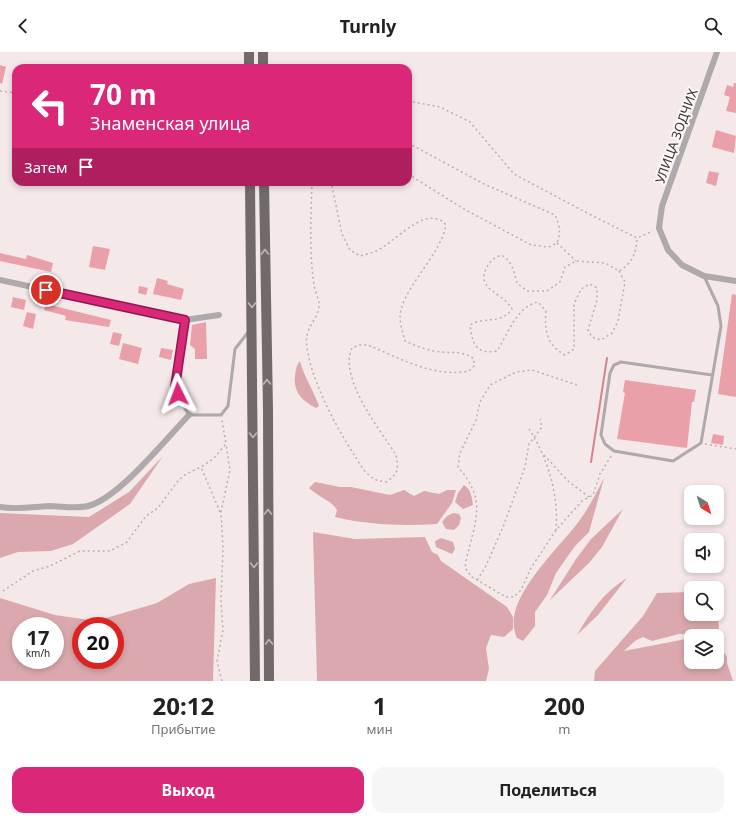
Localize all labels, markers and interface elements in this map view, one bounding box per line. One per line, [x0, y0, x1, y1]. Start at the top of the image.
text: Turnly [340, 14, 396, 38]
icon: back [12, 15, 34, 37]
icon: search [702, 15, 724, 37]
text: 70 m [90, 75, 157, 113]
icon: left [24, 80, 76, 132]
street label: УЛИЦА ЗОДЧИХ [650, 86, 702, 186]
text: Знаменская улица [90, 111, 250, 135]
icon: arrive [75, 156, 97, 178]
text: Затем [24, 157, 67, 177]
one-way arrow [261, 249, 269, 255]
pin [29, 273, 63, 307]
icon: arrive [35, 279, 57, 301]
one-way arrow [248, 302, 256, 308]
position arrow [157, 373, 199, 415]
one-way arrow [263, 379, 271, 385]
one-way arrow [249, 432, 257, 438]
north arrow [684, 485, 724, 525]
map controls [684, 485, 724, 669]
one-way arrow [264, 509, 272, 515]
button: sound [684, 533, 724, 573]
one-way arrow [250, 562, 258, 568]
button: search [684, 581, 724, 621]
speed limit sign: 20 [72, 617, 124, 669]
text: 17 [27, 624, 49, 651]
button: layers [684, 629, 724, 669]
one-way arrow [264, 639, 273, 645]
text: km/h [26, 646, 50, 660]
text: 20:12 [152, 689, 214, 722]
text: 1 [373, 689, 386, 722]
text: 200 [544, 689, 585, 722]
text: Прибытие [151, 720, 216, 738]
text: мин [367, 720, 393, 738]
text: m [558, 720, 570, 738]
button: Выход [12, 767, 364, 813]
button: Поделиться [372, 767, 724, 813]

